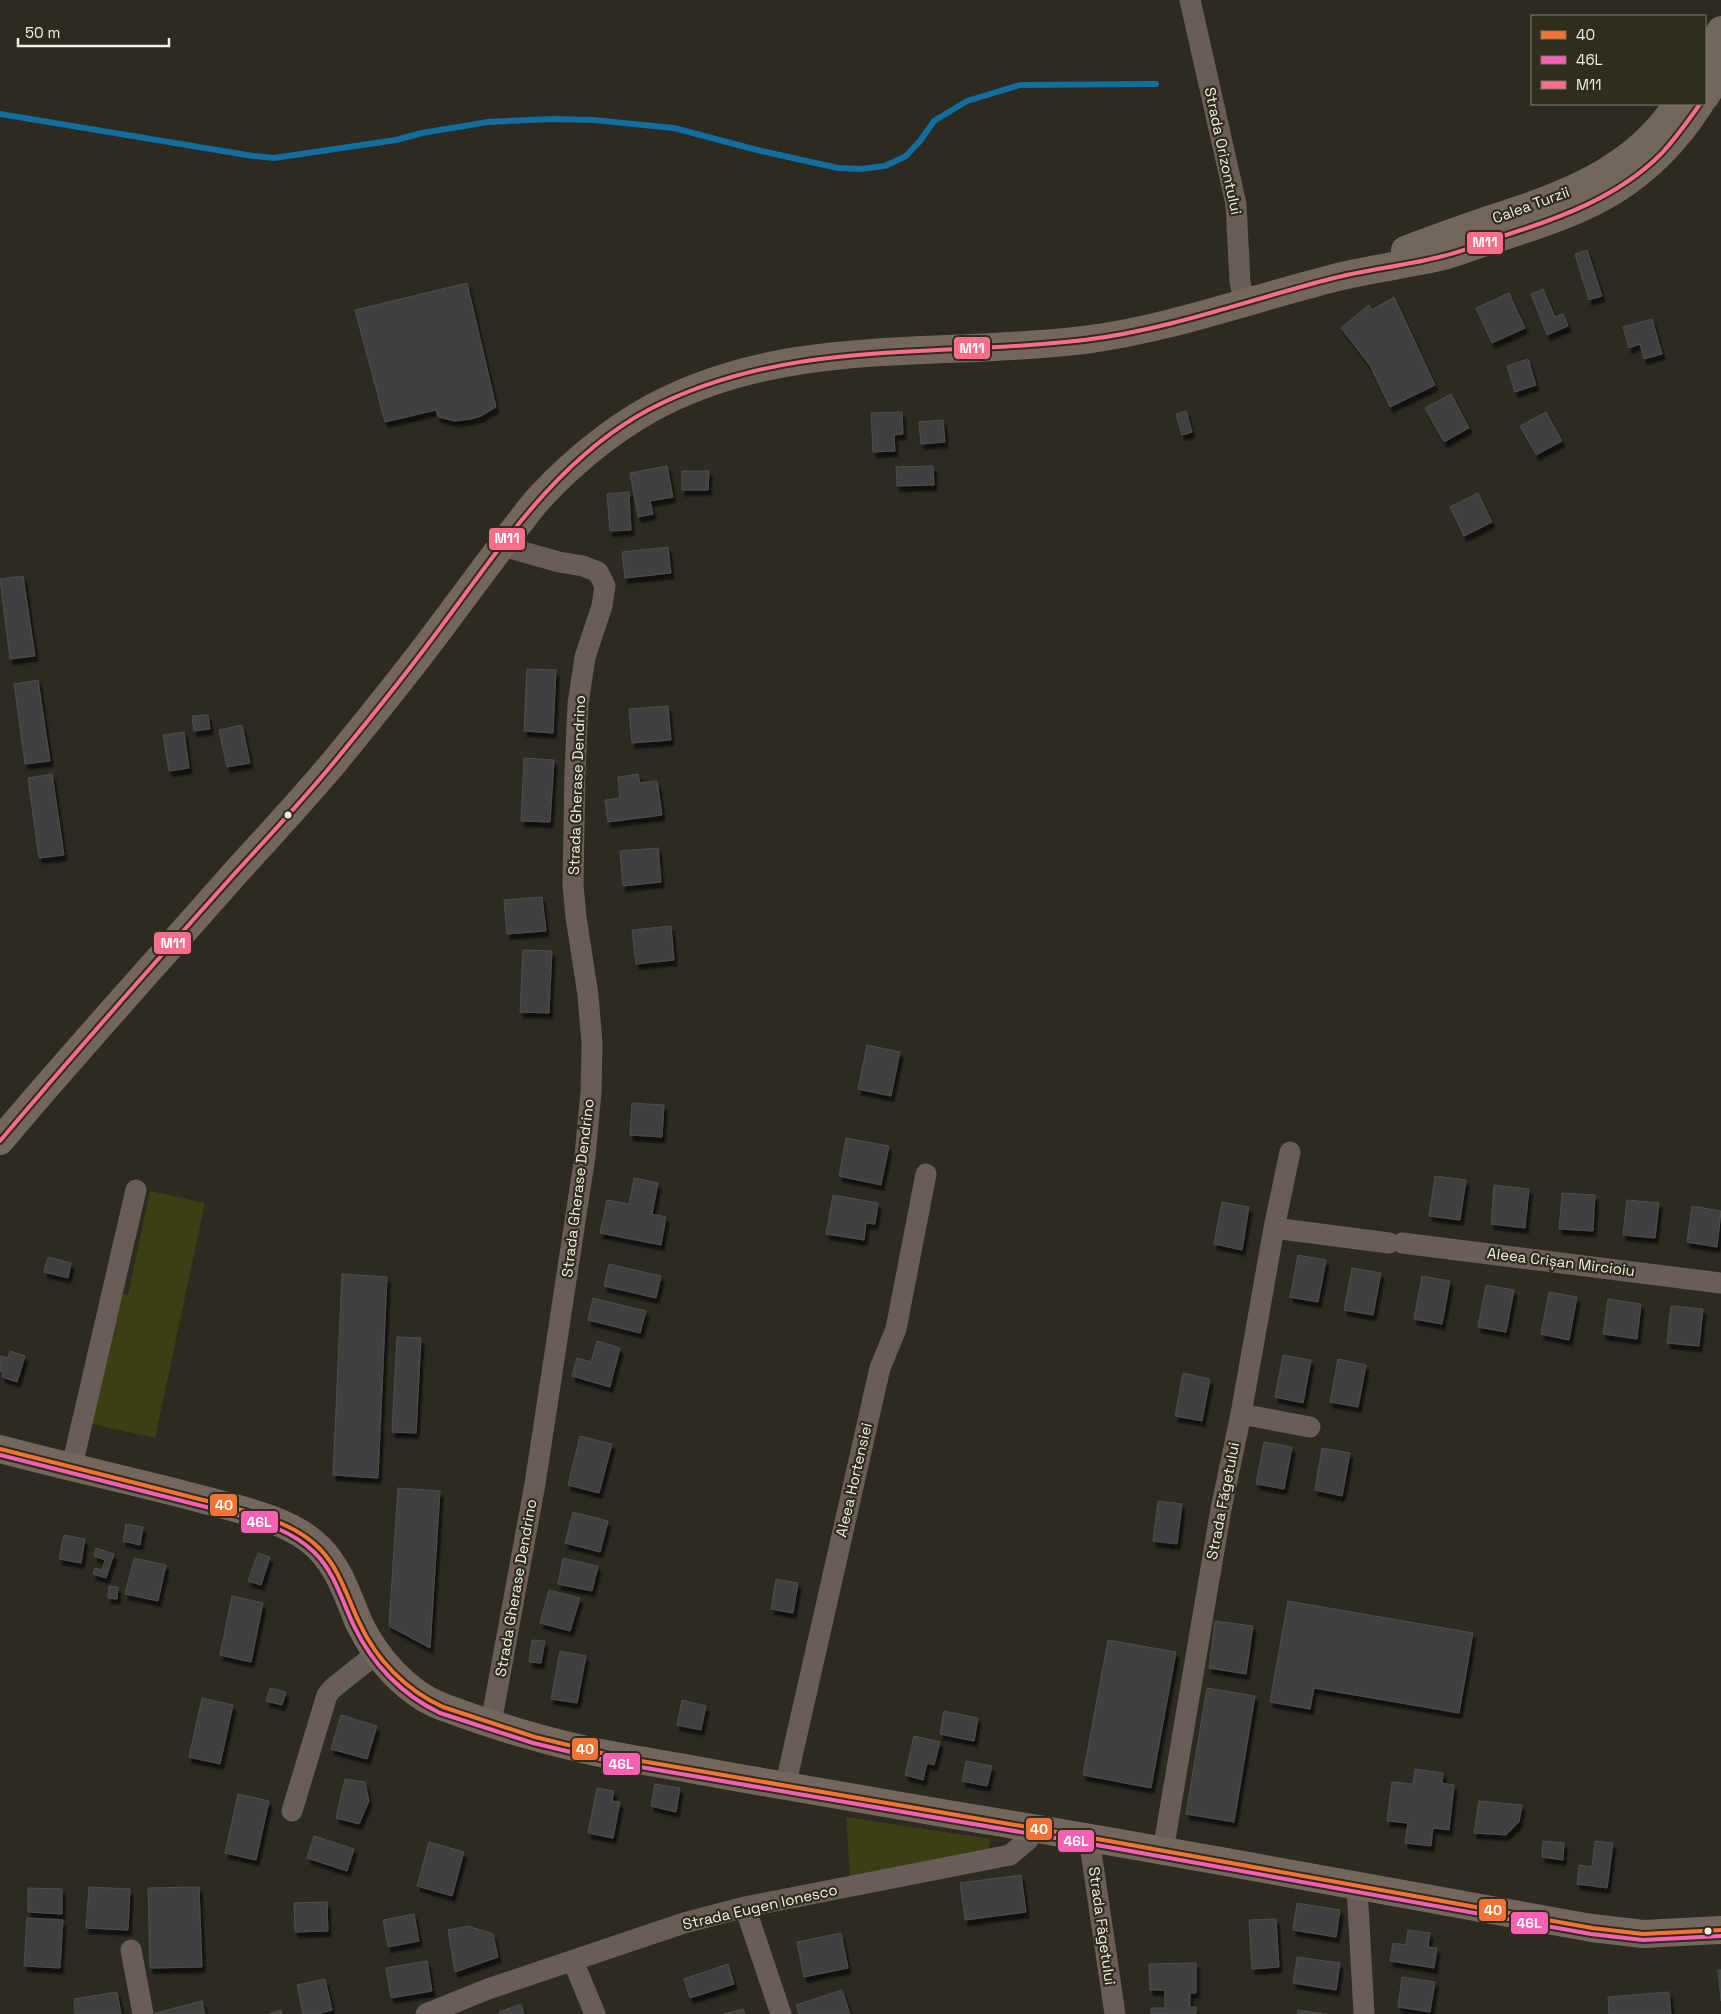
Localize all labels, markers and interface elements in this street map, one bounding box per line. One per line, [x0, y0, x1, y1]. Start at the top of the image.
scale bar [18, 15, 169, 47]
legend [1531, 15, 1706, 105]
text: 50 m [25, 23, 60, 42]
text: 40 [1576, 25, 1595, 44]
text: 46L [1576, 50, 1603, 69]
text: M11 [1576, 75, 1602, 94]
street label: Strada Orizontului [1201, 85, 1246, 216]
street label: Calea Turzii [1490, 182, 1572, 227]
line badge: M11 [1466, 231, 1504, 255]
text: M11 [1472, 233, 1498, 251]
line badge: M11 [953, 336, 991, 360]
text: M11 [959, 339, 985, 357]
line badge: M11 [488, 527, 526, 551]
text: M11 [494, 529, 520, 547]
street label: Strada Gherase Dendrino [564, 695, 589, 875]
unlabelled marker [283, 810, 293, 820]
line badge: M11 [153, 931, 192, 955]
text: M11 [160, 934, 186, 952]
street label: Strada Gherase Dendrino [557, 1097, 598, 1278]
street label: Aleea Crișan Mircioiu [1486, 1243, 1636, 1280]
street label: Aleea Hortensiei [831, 1421, 876, 1539]
street label: Strada Făgetului [1202, 1441, 1243, 1561]
line badge: 40 [209, 1493, 238, 1517]
text: 40 [215, 1496, 233, 1514]
street label: Strada Gherase Dendrino [491, 1498, 541, 1678]
line badge: 46L [240, 1510, 279, 1534]
text: 46L [246, 1513, 272, 1531]
line badge: 40 [571, 1737, 599, 1761]
text: 40 [576, 1740, 594, 1758]
line badge: 46L [602, 1752, 641, 1776]
text: 46L [608, 1755, 634, 1773]
line badge: 40 [1025, 1817, 1053, 1841]
text: 40 [1030, 1820, 1048, 1838]
line badge: 46L [1057, 1829, 1095, 1853]
text: 46L [1063, 1832, 1089, 1850]
street label: Strada Făgetului [1085, 1866, 1120, 1986]
street label: Strada Eugen Ionesco [681, 1879, 839, 1934]
line badge: 40 [1478, 1898, 1507, 1922]
text: 40 [1484, 1901, 1502, 1919]
line badge: 46L [1510, 1911, 1549, 1935]
text: 46L [1516, 1914, 1542, 1932]
unlabelled marker [1703, 1926, 1713, 1936]

